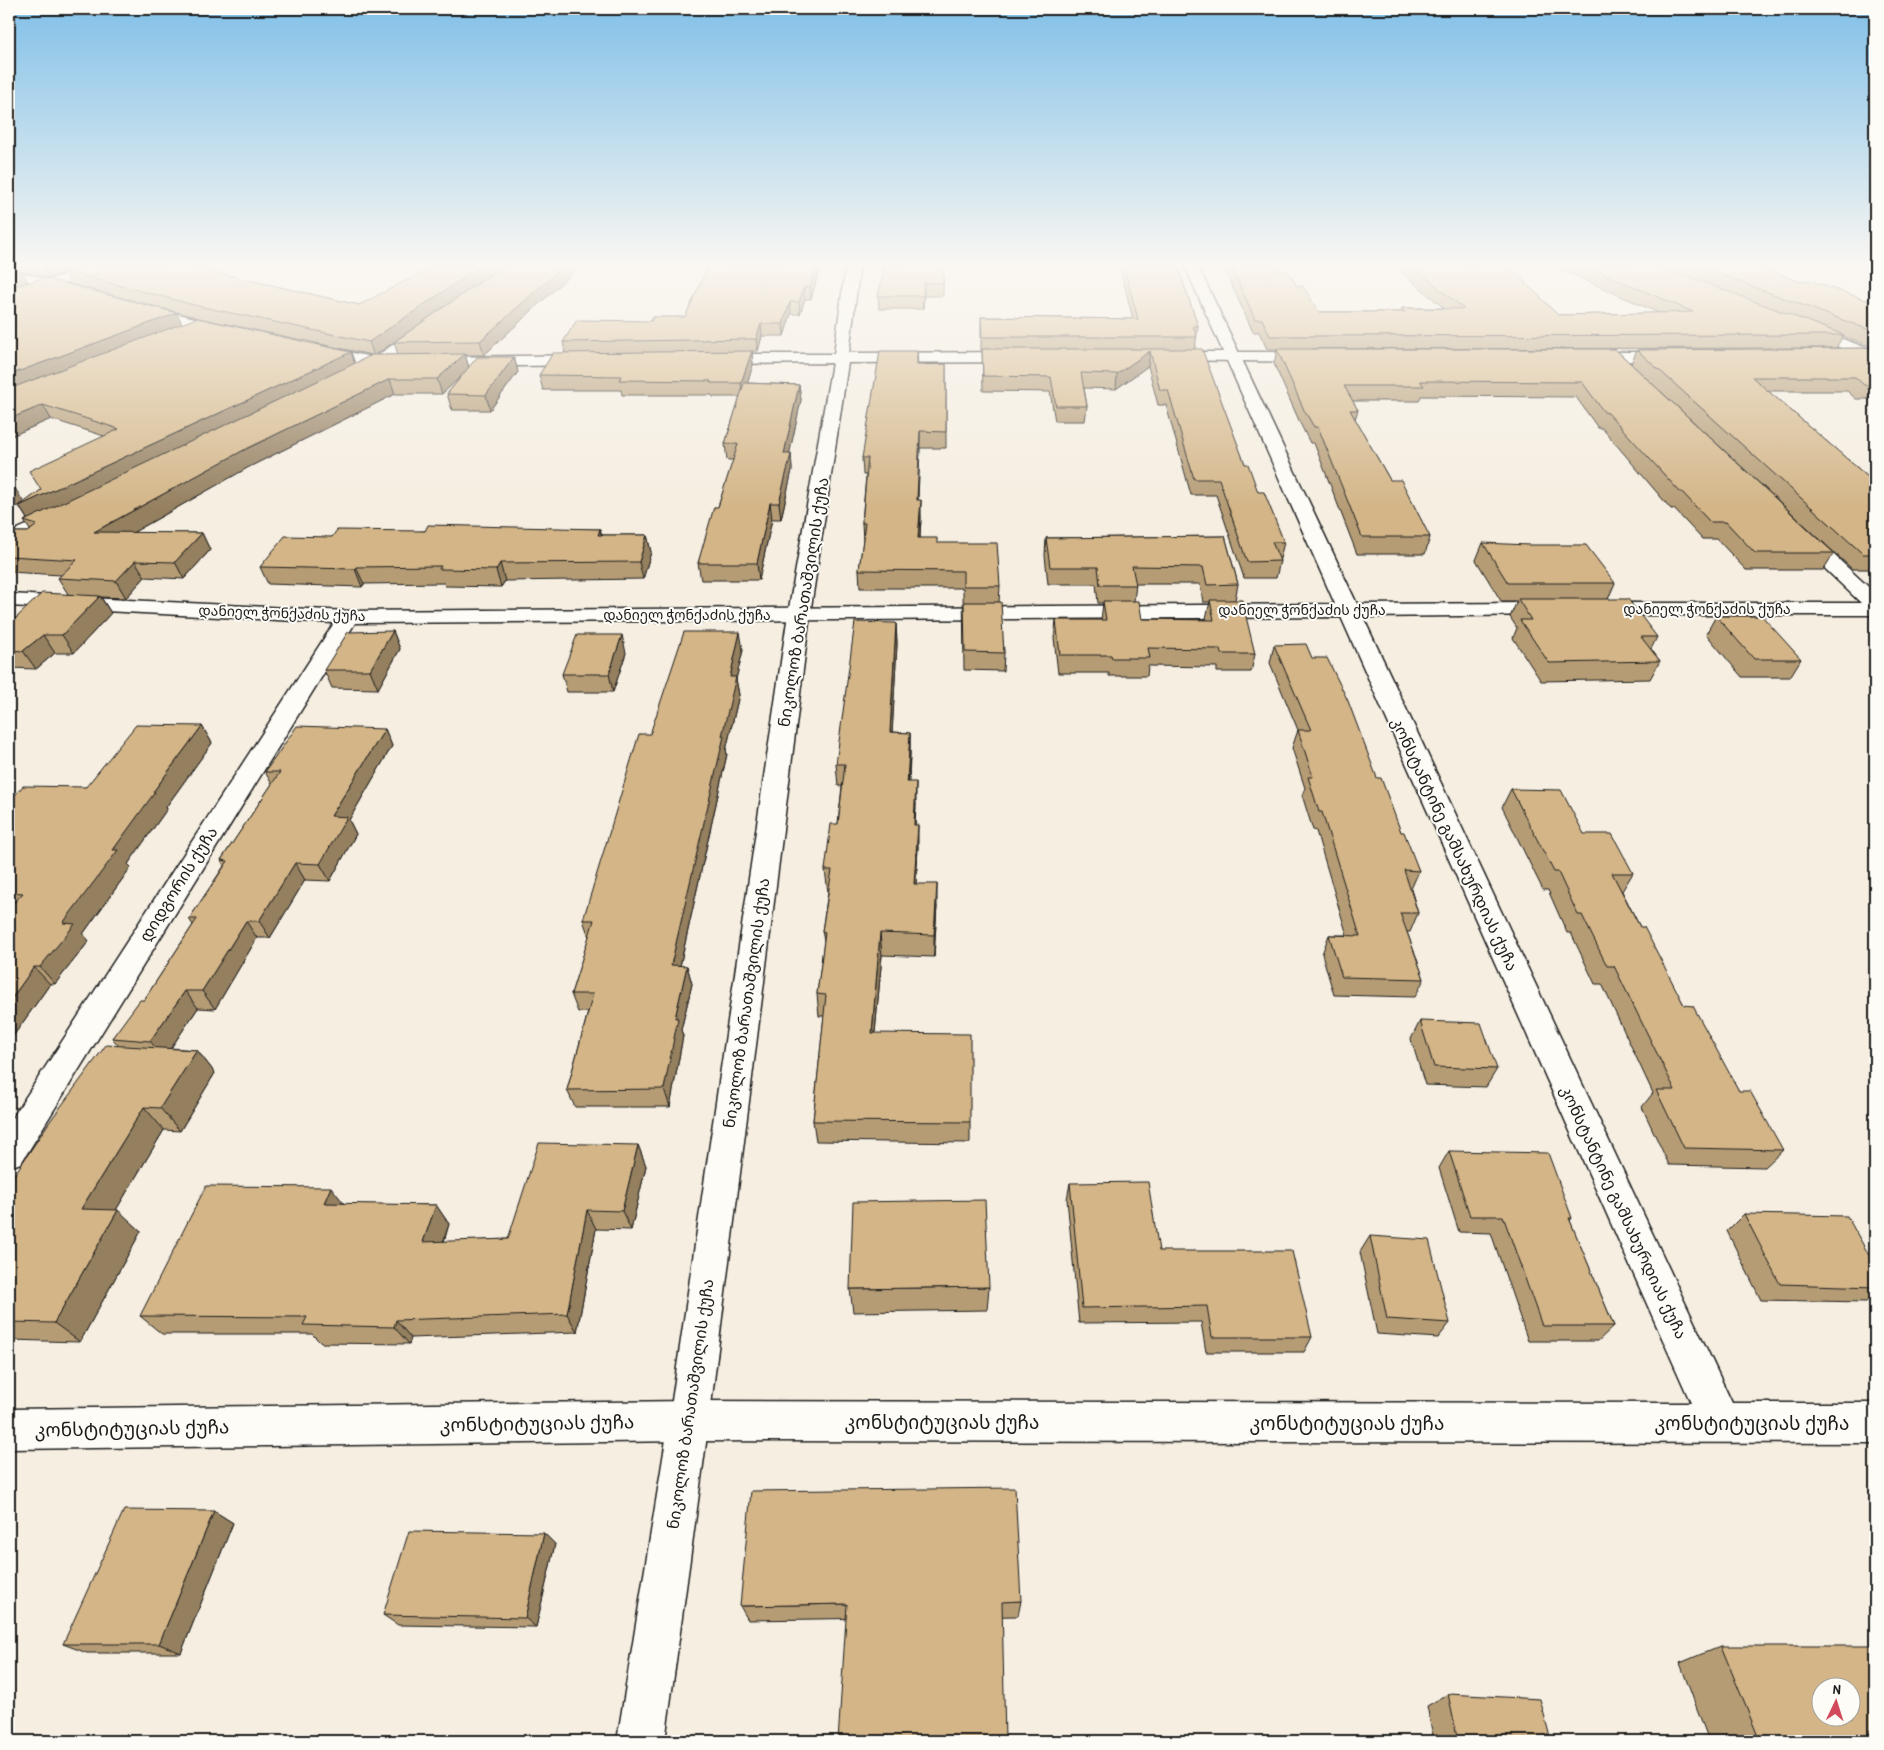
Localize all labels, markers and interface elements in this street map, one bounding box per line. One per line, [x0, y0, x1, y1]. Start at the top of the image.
street label: ნიკოლოზ ბარათაშვილის ქუჩა [772, 476, 834, 728]
street label: დანიელ ჭონქაძის ქუჩა [1623, 599, 1791, 618]
street label: დანიელ ჭონქაძის ქუჩა [198, 600, 366, 625]
street label: დანიელ ჭონქაძის ქუჩა [1218, 600, 1386, 619]
street label: დანიელ ჭონქაძის ქუჩა [603, 605, 771, 624]
street label: კონსტანტინე გამსახურდიას ქუჩა [1386, 714, 1524, 974]
street label: დიდგორის ქუჩა [134, 822, 222, 946]
street label: ნიკოლოზ ბარათაშვილის ქუჩა [718, 876, 774, 1130]
street label: კონსტანტინე გამსახურდიას ქუჩა [1555, 1082, 1693, 1342]
street label: ნიკოლოზ ბარათაშვილის ქუჩა [662, 1277, 718, 1531]
street label: კონსტიტუციას ქუჩა [439, 1408, 635, 1438]
street label: კონსტიტუციას ქუჩა [845, 1409, 1039, 1435]
street label: კონსტიტუციას ქუჩა [1250, 1410, 1444, 1436]
street label: კონსტიტუციას ქუჩა [1655, 1410, 1849, 1436]
street label: კონსტიტუციას ქუჩა [34, 1413, 230, 1443]
north arrow [1812, 1678, 1862, 1728]
text: N [1833, 1679, 1842, 1698]

